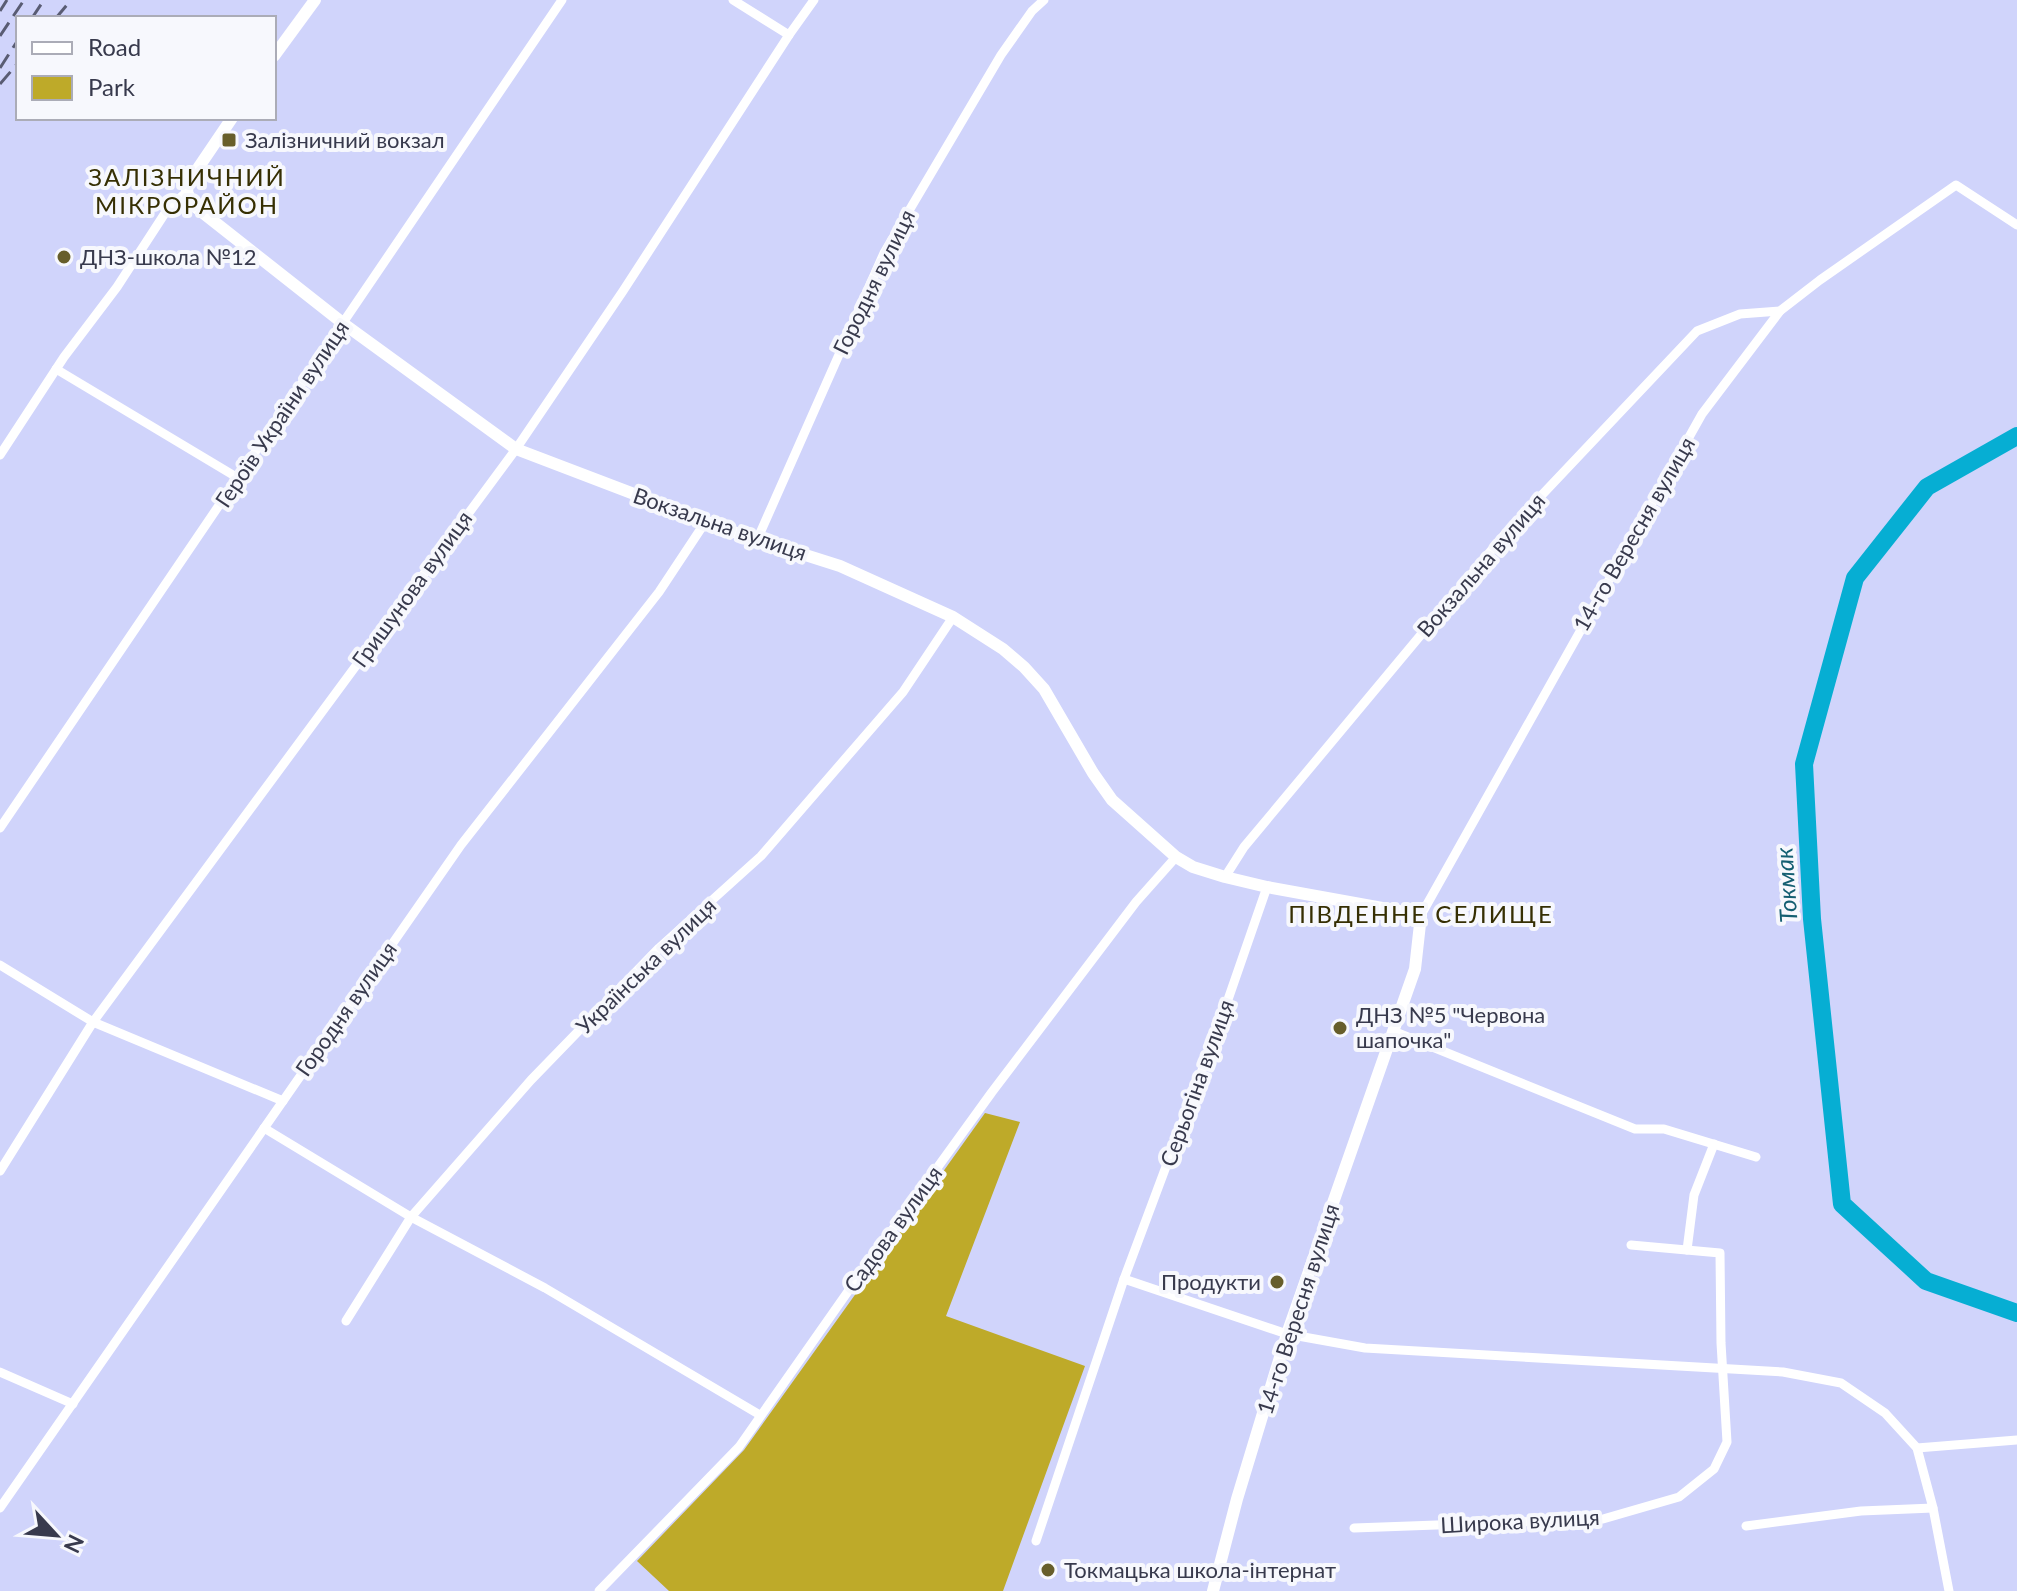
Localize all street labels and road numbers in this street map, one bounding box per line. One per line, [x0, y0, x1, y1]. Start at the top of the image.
street label: Городня вулиця [827, 205, 920, 359]
street label: Героїв України вулиця [209, 315, 354, 512]
street label: 14-го Вересня вулиця [1567, 432, 1700, 636]
street label: Вокзальна вулиця [630, 481, 810, 566]
street label: Вокзальна вулиця [1411, 487, 1550, 642]
street label: Гришунова вулиця [346, 505, 477, 672]
street label: Українська вулиця [570, 892, 721, 1039]
street label: Городня вулиця [289, 936, 402, 1081]
street label: Серьогіна вулиця [1154, 996, 1239, 1170]
street label: Садова вулиця [838, 1160, 947, 1297]
street label: 14-го Вересня вулиця [1251, 1200, 1344, 1418]
street label: Широка вулиця [1440, 1503, 1600, 1538]

